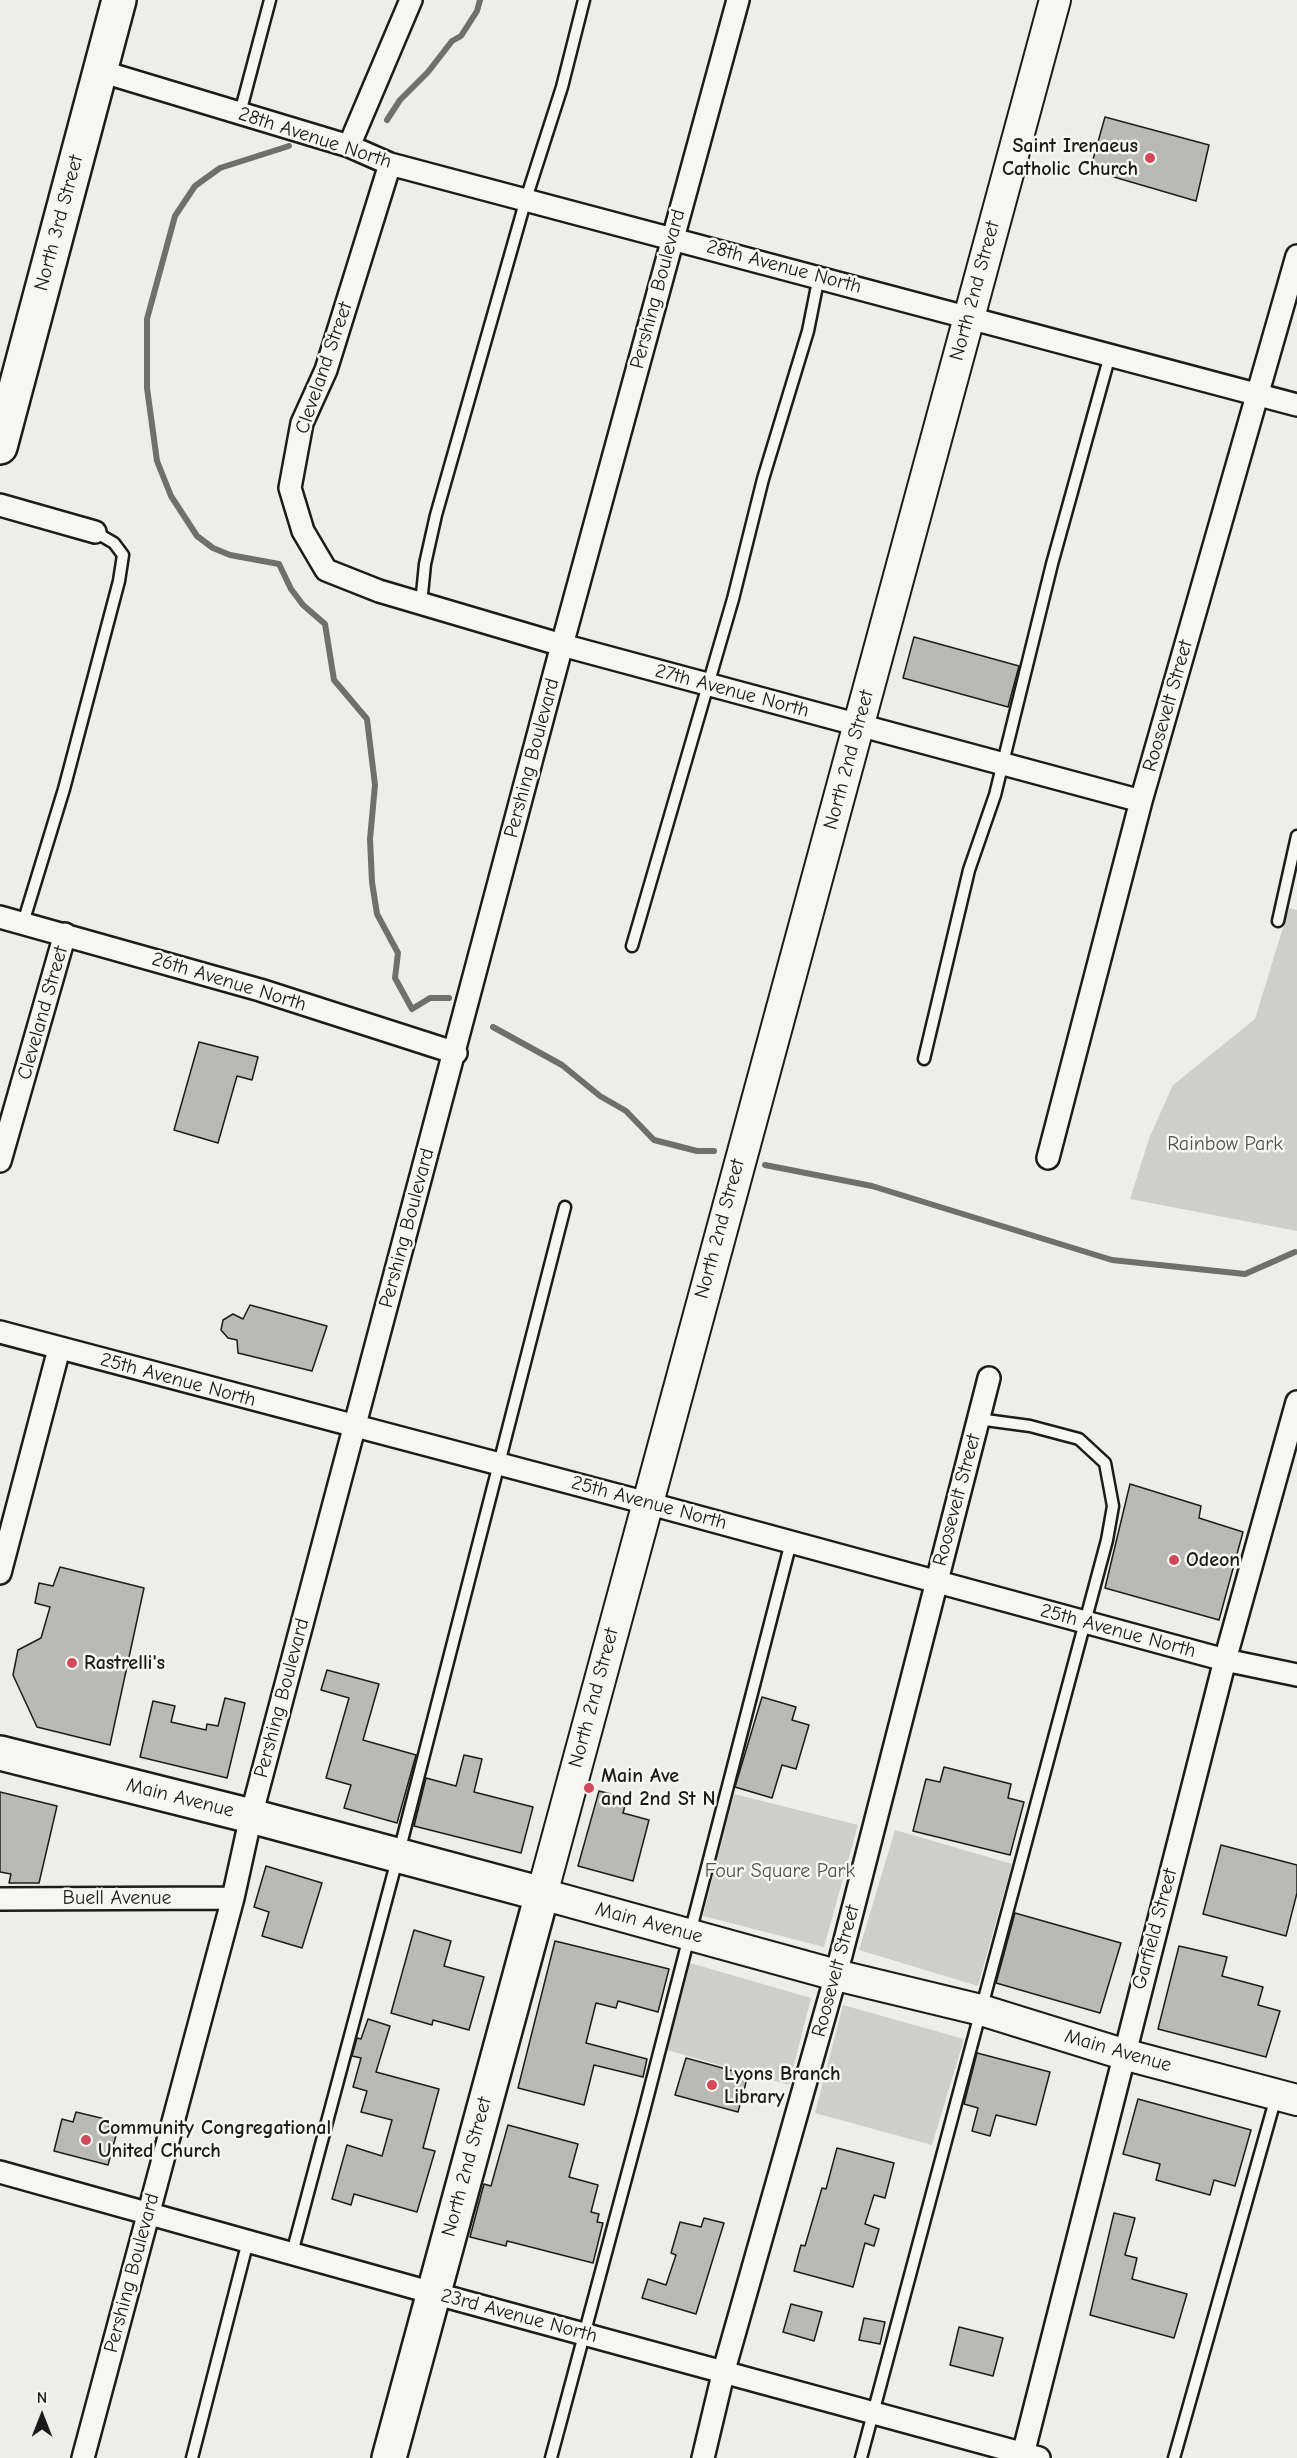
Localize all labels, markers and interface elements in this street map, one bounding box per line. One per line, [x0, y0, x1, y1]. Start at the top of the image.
street label: 28th Avenue North [235, 102, 395, 174]
place label: Saint Irenaeus Catholic Church [1002, 134, 1138, 181]
marker: Saint Irenaeus Catholic Church [1143, 151, 1157, 165]
street label: North 3rd Street [29, 152, 89, 294]
street label: Pershing Boulevard [625, 207, 691, 371]
street label: North 2nd Street [945, 219, 1005, 363]
street label: 28th Avenue North [704, 235, 864, 299]
street label: Cleveland Street [290, 299, 358, 437]
street label: Roosevelt Street [1138, 637, 1198, 775]
street label: 27th Avenue North [652, 659, 812, 723]
street label: Pershing Boulevard [499, 676, 565, 840]
street label: North 2nd Street [819, 688, 879, 832]
street label: Cleveland Street [12, 943, 74, 1083]
street label: 26th Avenue North [149, 947, 309, 1017]
park label: Rainbow Park [1167, 1132, 1283, 1156]
street label: Pershing Boulevard [374, 1146, 440, 1310]
street label: North 2nd Street [690, 1157, 750, 1301]
street label: 25th Avenue North [98, 1348, 258, 1412]
street label: Roosevelt Street [928, 1431, 986, 1569]
street label: 25th Avenue North [569, 1471, 729, 1535]
place label: Odeon [1186, 1548, 1240, 1572]
marker: Odeon [1167, 1553, 1181, 1567]
street label: 25th Avenue North [1038, 1599, 1198, 1663]
street label: Pershing Boulevard [249, 1616, 315, 1780]
street label: North 2nd Street [564, 1626, 624, 1770]
place label: Rastrelli's [84, 1651, 165, 1675]
marker: Rastrelli's [65, 1656, 79, 1670]
place label: Main Ave and 2nd St N [601, 1764, 716, 1811]
street label: Main Avenue [124, 1773, 236, 1823]
marker: Main Ave and 2nd St N [582, 1781, 596, 1795]
park label: Four Square Park [705, 1859, 855, 1883]
street label: Garfield Street [1127, 1866, 1183, 1992]
street label: Buell Avenue [63, 1886, 171, 1910]
street label: Main Avenue [593, 1897, 705, 1949]
street label: Roosevelt Street [807, 1902, 865, 2040]
street label: Main Avenue [1062, 2024, 1174, 2078]
place label: Lyons Branch Library [724, 2062, 841, 2109]
marker: Lyons Branch Library [705, 2078, 719, 2092]
street label: North 2nd Street [437, 2095, 497, 2239]
place label: Community Congregational United Church [98, 2116, 331, 2163]
marker: Community Congregational United Church [79, 2133, 93, 2147]
street label: Pershing Boulevard [99, 2191, 165, 2355]
street label: 23rd Avenue North [438, 2284, 600, 2348]
north arrow [12, 2386, 72, 2446]
text: N [37, 2389, 47, 2407]

